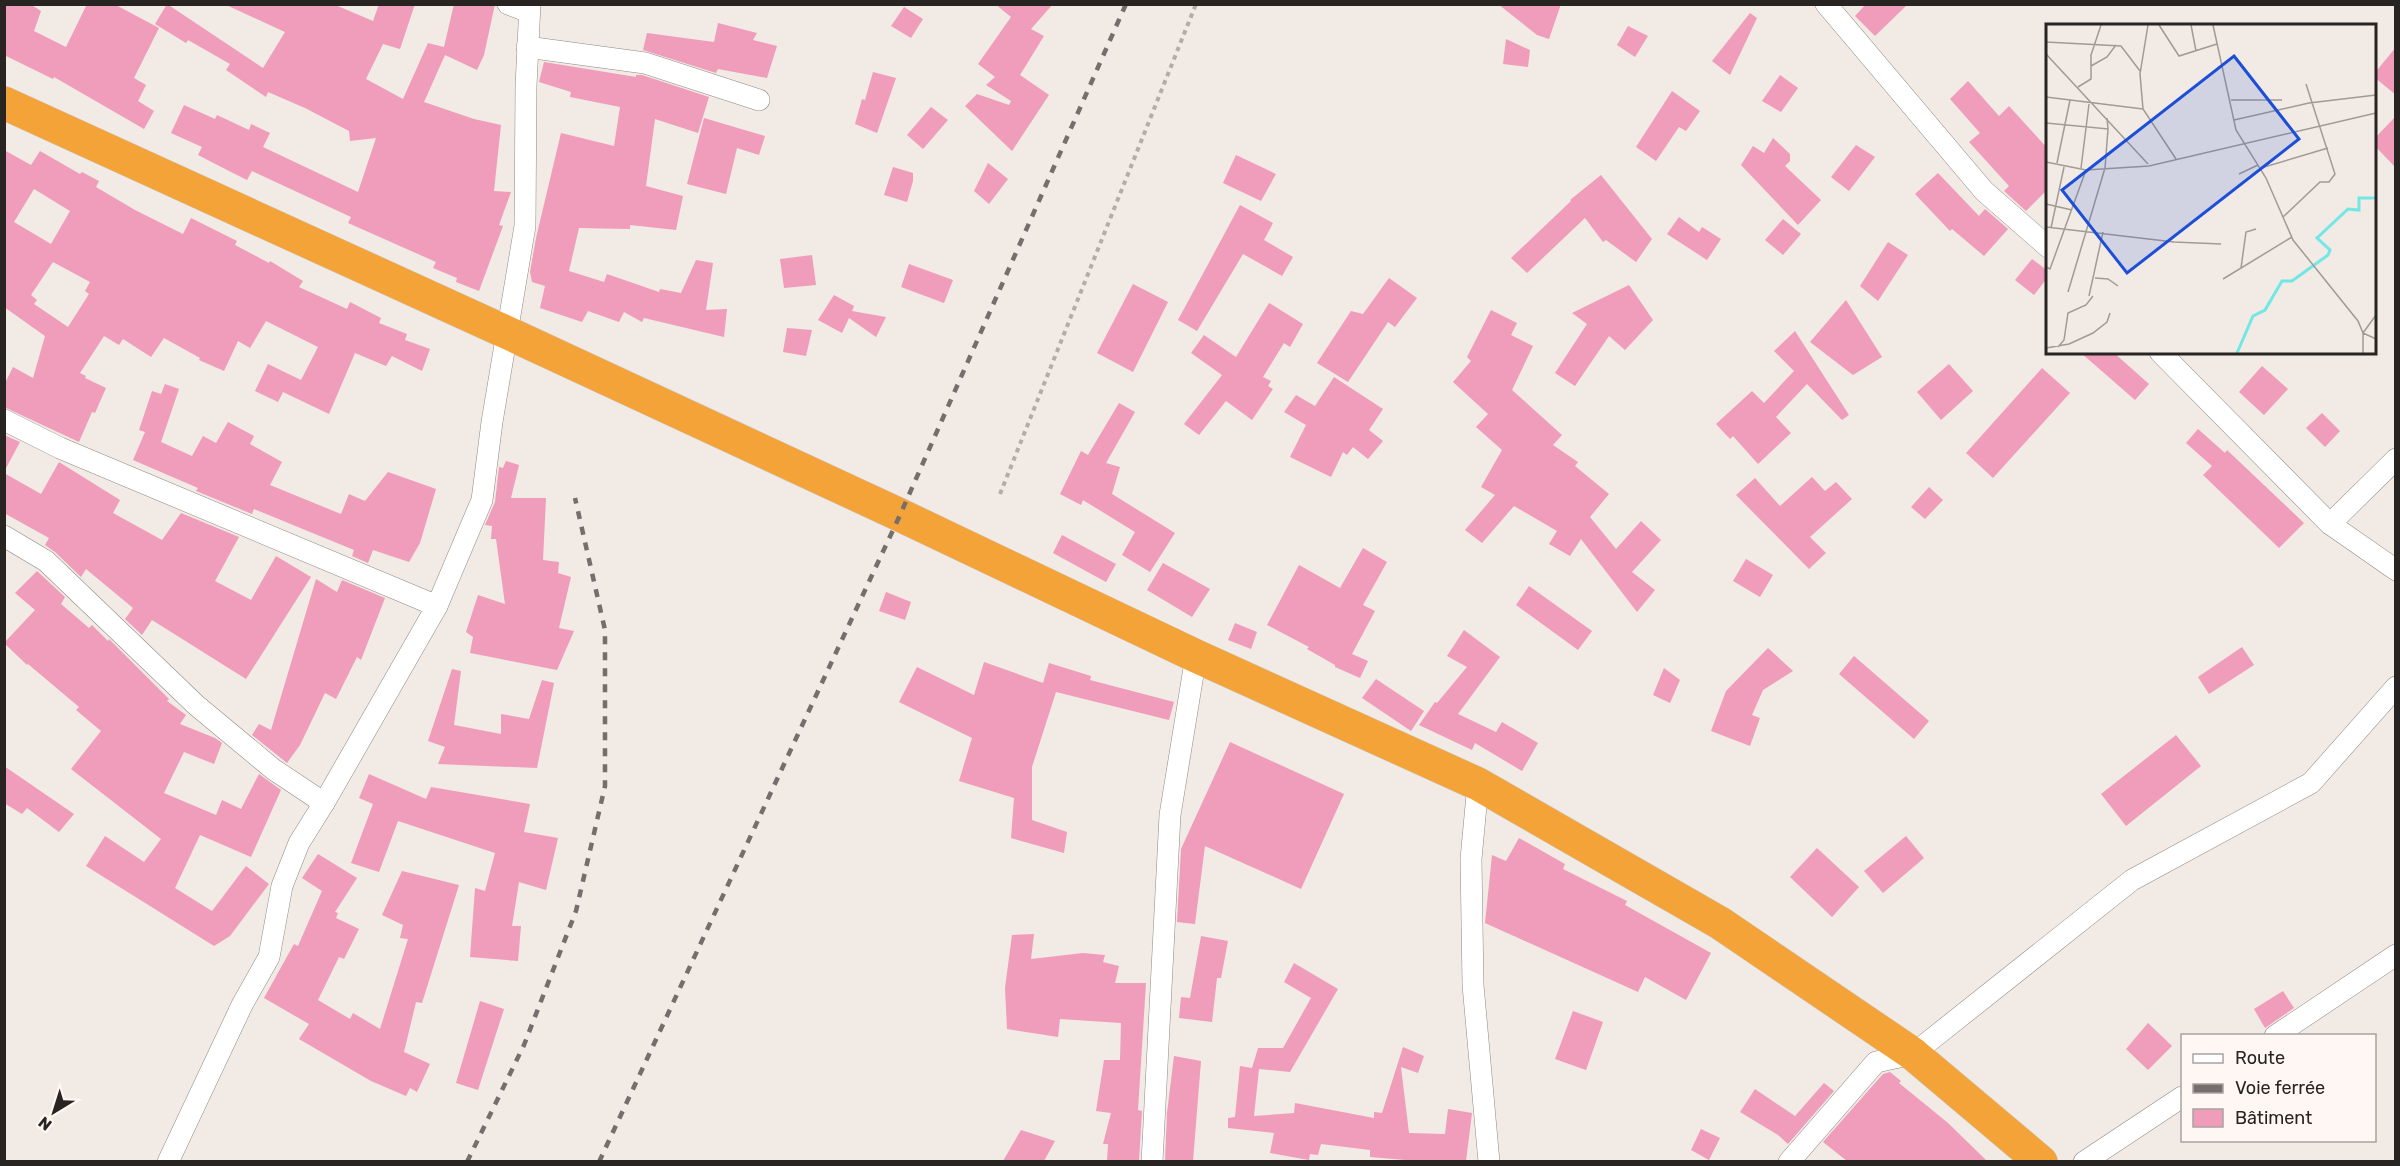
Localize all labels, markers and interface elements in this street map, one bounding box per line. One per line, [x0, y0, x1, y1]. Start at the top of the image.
inset map [2046, 24, 2376, 354]
legend [2181, 1034, 2376, 1142]
text: Route [2235, 1047, 2285, 1069]
text: Voie ferrée [2235, 1077, 2325, 1099]
north arrow [24, 1082, 84, 1142]
text: Bâtiment [2235, 1107, 2312, 1129]
text: N [35, 1112, 55, 1134]

